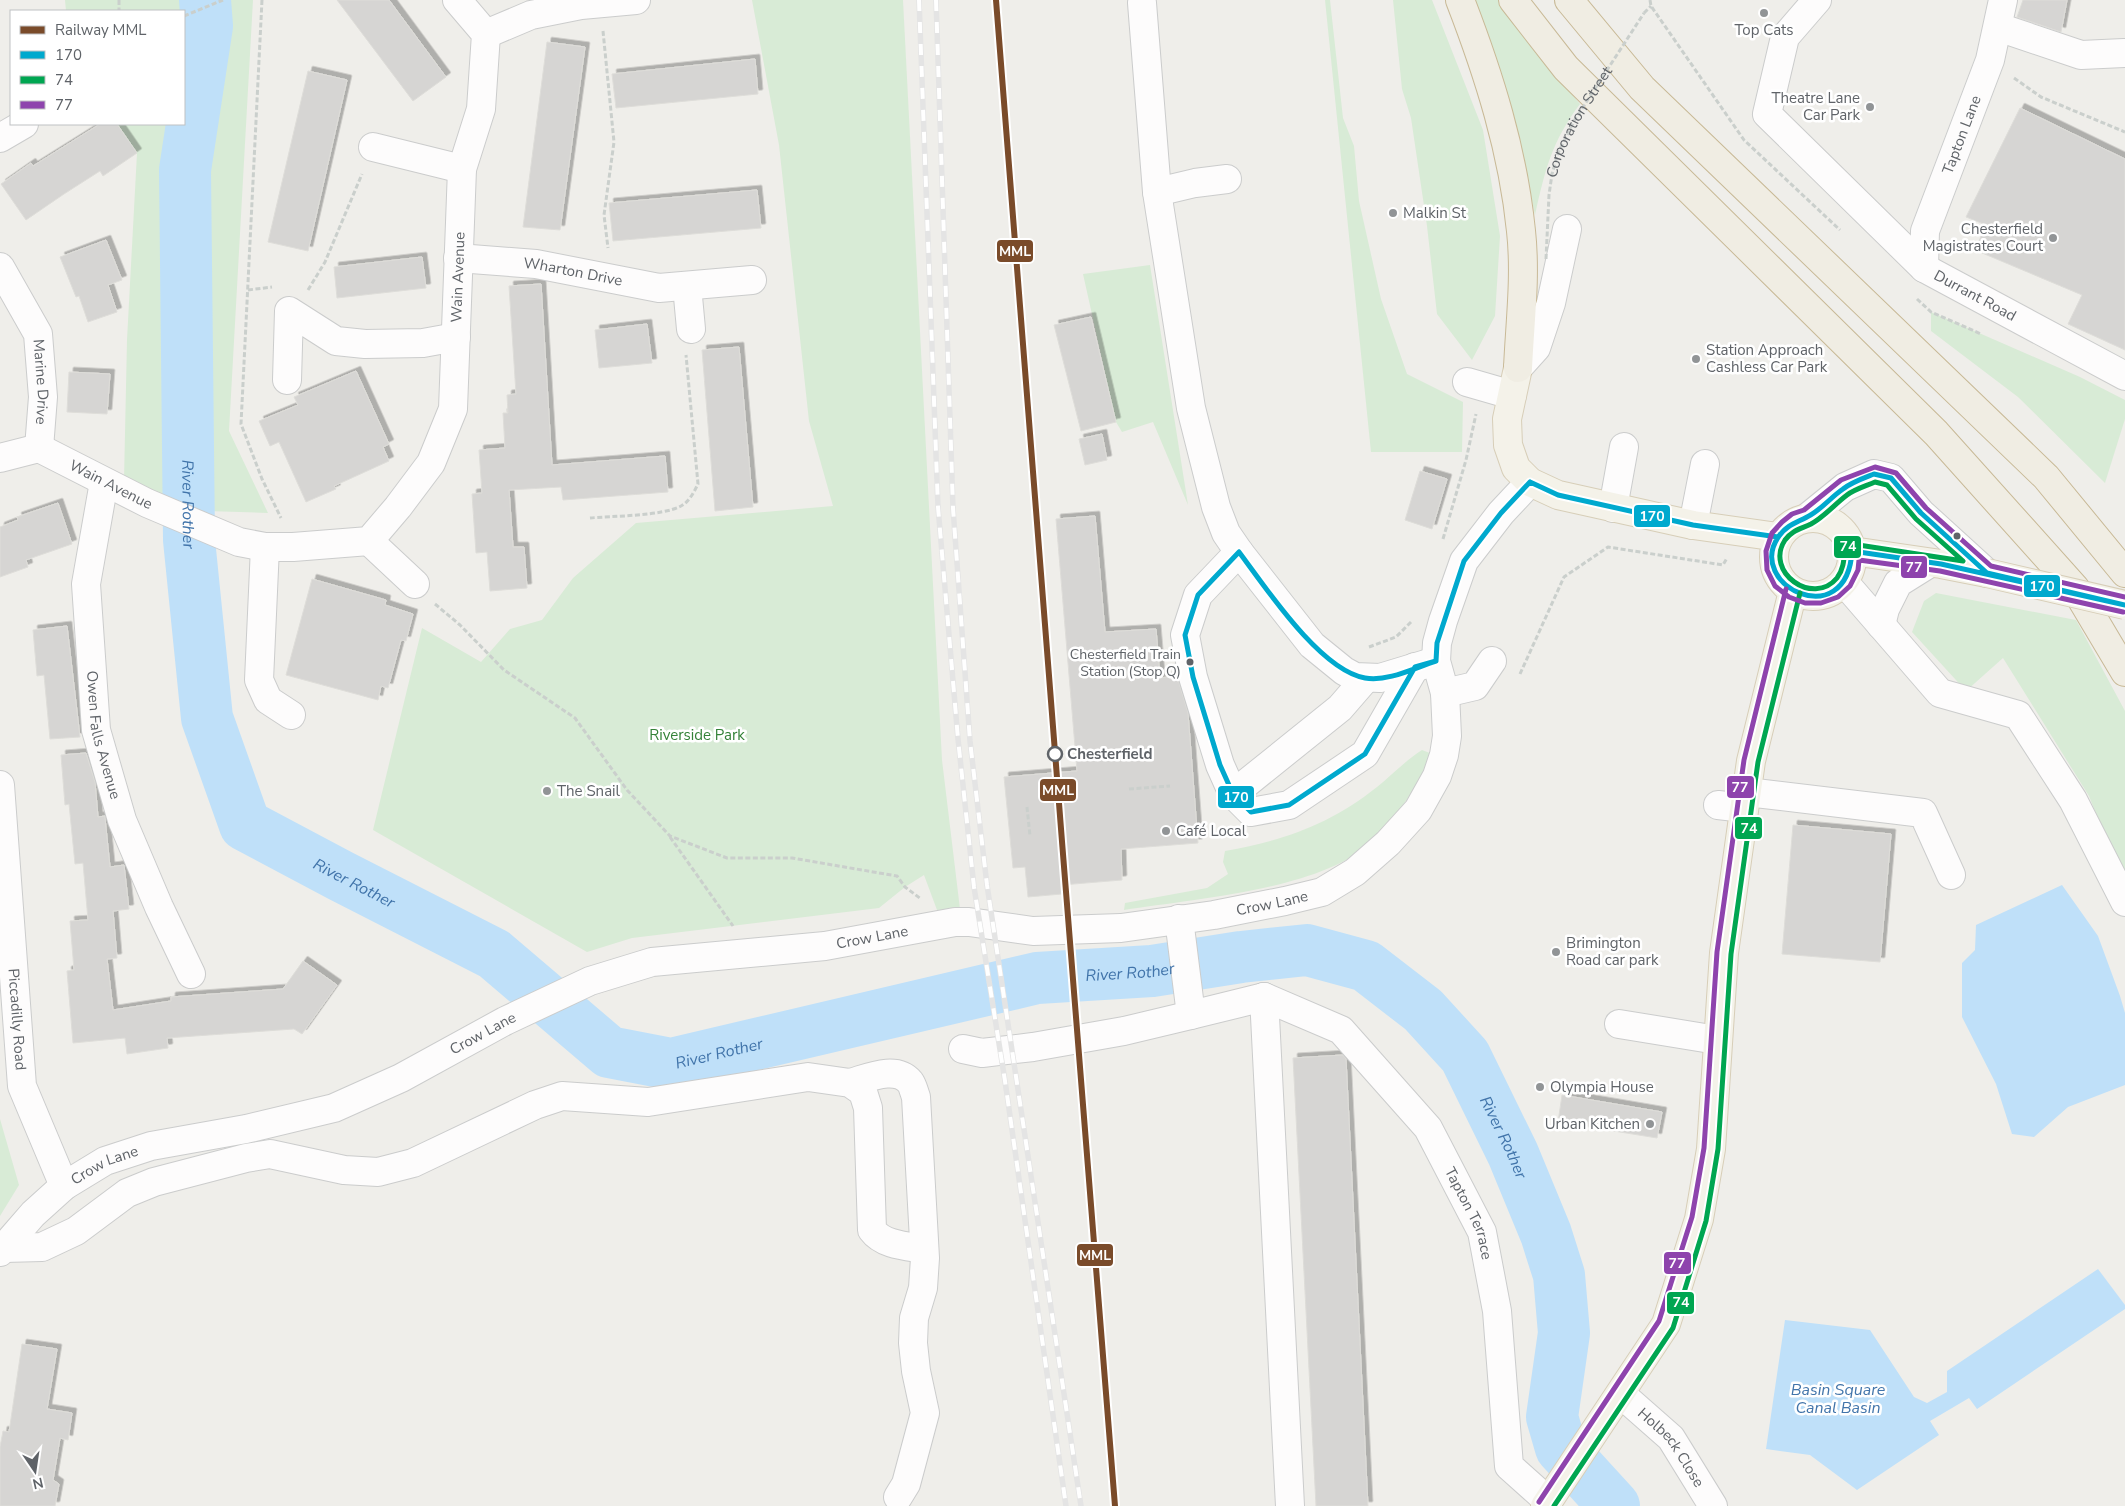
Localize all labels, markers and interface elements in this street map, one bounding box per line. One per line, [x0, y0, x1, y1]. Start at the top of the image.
marker: Top Cats [1758, 7, 1770, 19]
legend [10, 10, 185, 125]
text: Railway MML [55, 20, 146, 40]
place label: Top Cats [1734, 20, 1794, 40]
text: 170 [55, 45, 82, 65]
street label: Corporation Street [1541, 62, 1617, 180]
text: 74 [55, 70, 73, 90]
place label: Theatre Lane Car Park [1772, 88, 1860, 125]
street label: Tapton Lane [1937, 92, 1986, 177]
text: 77 [55, 95, 73, 115]
marker: Theatre Lane Car Park [1864, 101, 1876, 113]
place label: Malkin St [1403, 203, 1467, 223]
marker: Malkin St [1387, 207, 1399, 219]
place label: Chesterfield Magistrates Court [1923, 219, 2044, 256]
street label: Wain Avenue [446, 232, 470, 323]
marker: Chesterfield Magistrates Court [2047, 232, 2059, 244]
line badge: MML [996, 239, 1034, 263]
text: MML [999, 242, 1031, 261]
street label: Wharton Drive [523, 253, 624, 291]
street label: Durrant Road [1930, 265, 2020, 326]
street label: Marine Drive [28, 338, 53, 425]
place label: Station Approach Cashless Car Park [1706, 340, 1828, 377]
marker: Station Approach Cashless Car Park [1690, 353, 1702, 365]
street label: Wain Avenue [66, 455, 155, 514]
water label: River Rother [176, 460, 200, 551]
line badge: 170 [1633, 504, 1671, 528]
text: 170 [1639, 507, 1665, 526]
unlabelled marker [1952, 531, 1962, 541]
line badge: 74 [1833, 535, 1862, 559]
text: 74 [1840, 537, 1857, 556]
line badge: 77 [1900, 555, 1928, 579]
text: 77 [1906, 558, 1922, 577]
line badge: 170 [2023, 574, 2061, 598]
text: 170 [2029, 577, 2055, 596]
place label: Chesterfield Train Station (Stop Q) [1070, 645, 1181, 681]
marker: Chesterfield Train Station (Stop Q) [1185, 657, 1195, 667]
street label: Owen Falls Avenue [82, 670, 126, 802]
park label: Riverside Park [649, 725, 745, 745]
place label: Chesterfield [1067, 744, 1152, 764]
marker: Chesterfield [1047, 746, 1063, 762]
line badge: 77 [1726, 775, 1755, 799]
line badge: MML [1039, 778, 1077, 802]
text: 77 [1732, 778, 1748, 797]
place label: The Snail [557, 781, 621, 801]
text: MML [1042, 781, 1074, 800]
marker: The Snail [541, 785, 553, 797]
line badge: 170 [1217, 785, 1255, 809]
text: 170 [1223, 788, 1249, 807]
line badge: 74 [1734, 816, 1763, 840]
text: 74 [1741, 819, 1758, 838]
place label: Café Local [1176, 821, 1247, 841]
marker: Café Local [1160, 825, 1172, 837]
water label: River Rother [309, 853, 400, 914]
street label: Crow Lane [1234, 886, 1310, 920]
street label: Crow Lane [835, 921, 910, 954]
place label: Brimington Road car park [1566, 933, 1659, 970]
marker: Brimington Road car park [1550, 946, 1562, 958]
water label: River Rother [1085, 957, 1177, 987]
street label: Piccadilly Road [3, 968, 31, 1071]
street label: Crow Lane [446, 1007, 519, 1060]
water label: River Rother [673, 1033, 766, 1075]
place label: Olympia House [1550, 1077, 1654, 1097]
marker: Olympia House [1534, 1081, 1546, 1093]
water label: River Rother [1474, 1092, 1532, 1183]
place label: Urban Kitchen [1545, 1114, 1640, 1134]
marker: Urban Kitchen [1644, 1118, 1656, 1130]
street label: Crow Lane [67, 1141, 141, 1190]
street label: Tapton Terrace [1440, 1164, 1497, 1261]
line badge: MML [1076, 1243, 1114, 1267]
text: MML [1079, 1246, 1111, 1265]
line badge: 77 [1663, 1251, 1692, 1275]
text: 77 [1669, 1254, 1685, 1273]
line badge: 74 [1666, 1291, 1695, 1315]
text: 74 [1673, 1293, 1690, 1312]
water label: Basin Square Canal Basin [1791, 1379, 1886, 1419]
street label: Holbeck Close [1633, 1403, 1709, 1491]
north arrow [10, 1446, 60, 1496]
text: N [31, 1473, 45, 1494]

